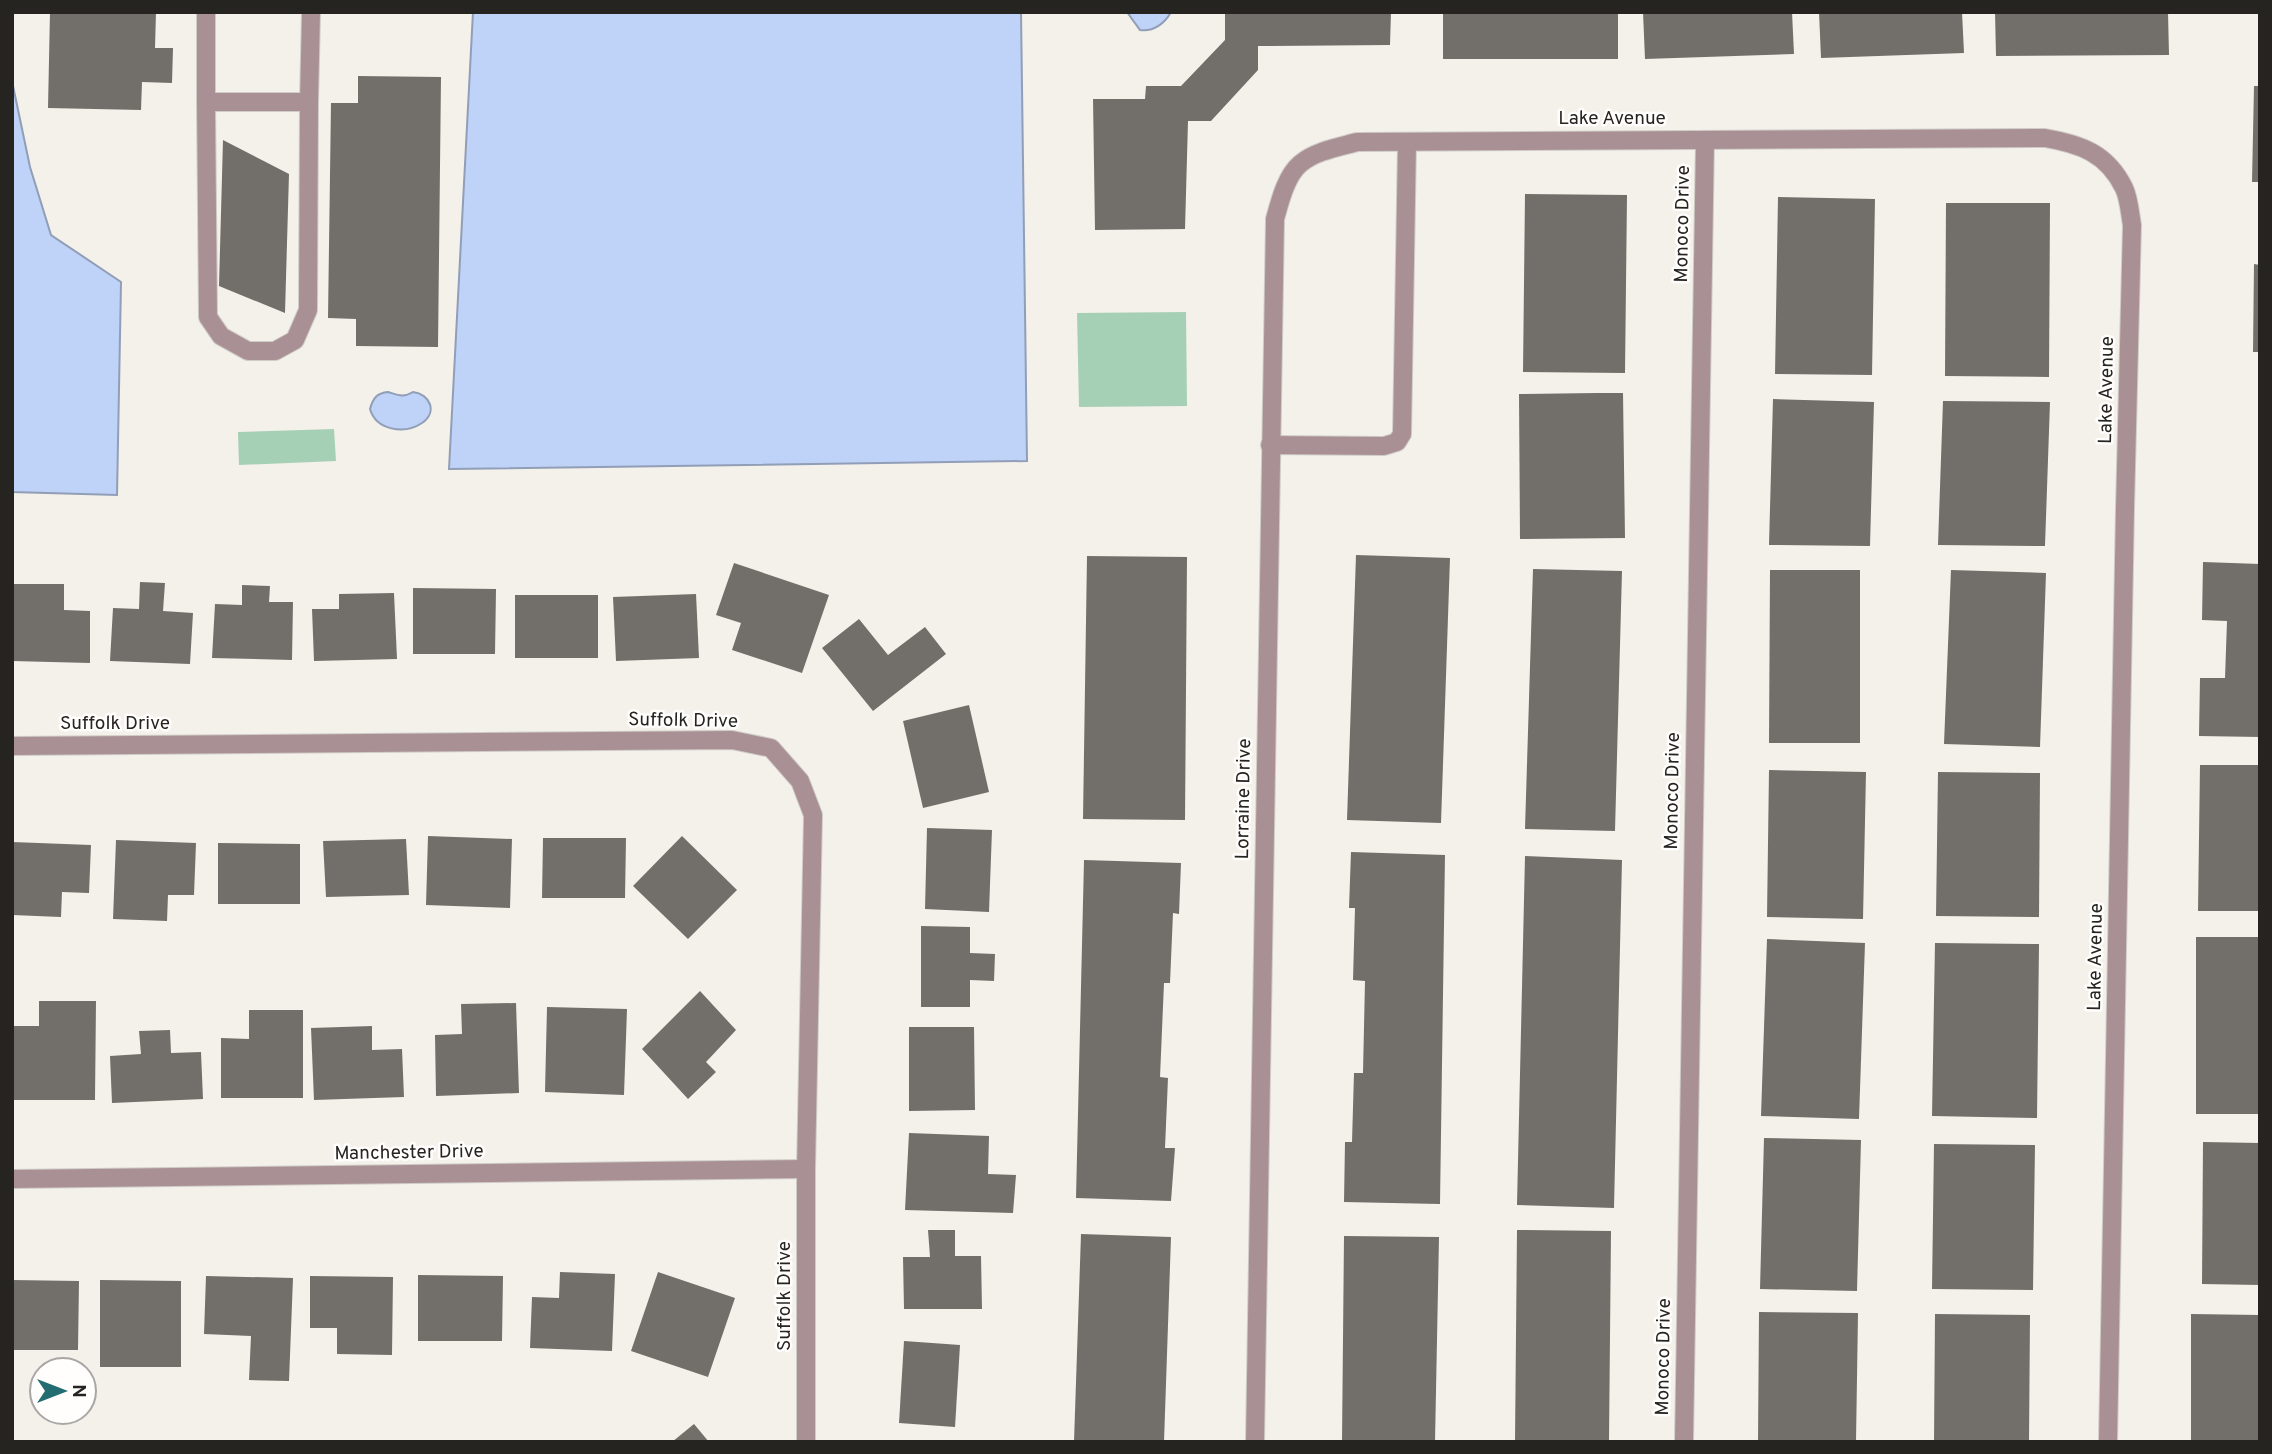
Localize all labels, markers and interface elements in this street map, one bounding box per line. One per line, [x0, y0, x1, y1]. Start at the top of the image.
street label: Lake Avenue [1558, 107, 1666, 131]
street label: Monoco Drive [1670, 165, 1696, 283]
street label: Lake Avenue [2094, 336, 2120, 444]
street label: Suffolk Drive [628, 708, 738, 734]
street label: Suffolk Drive [60, 712, 170, 736]
street label: Monoco Drive [1660, 732, 1686, 850]
street label: Lorraine Drive [1231, 738, 1257, 860]
street label: Lake Avenue [2083, 903, 2109, 1011]
street label: Manchester Drive [334, 1140, 484, 1166]
street label: Suffolk Drive [773, 1241, 797, 1351]
street label: Monoco Drive [1651, 1298, 1677, 1416]
north arrow [28, 1356, 98, 1426]
text: N [66, 1384, 90, 1398]

